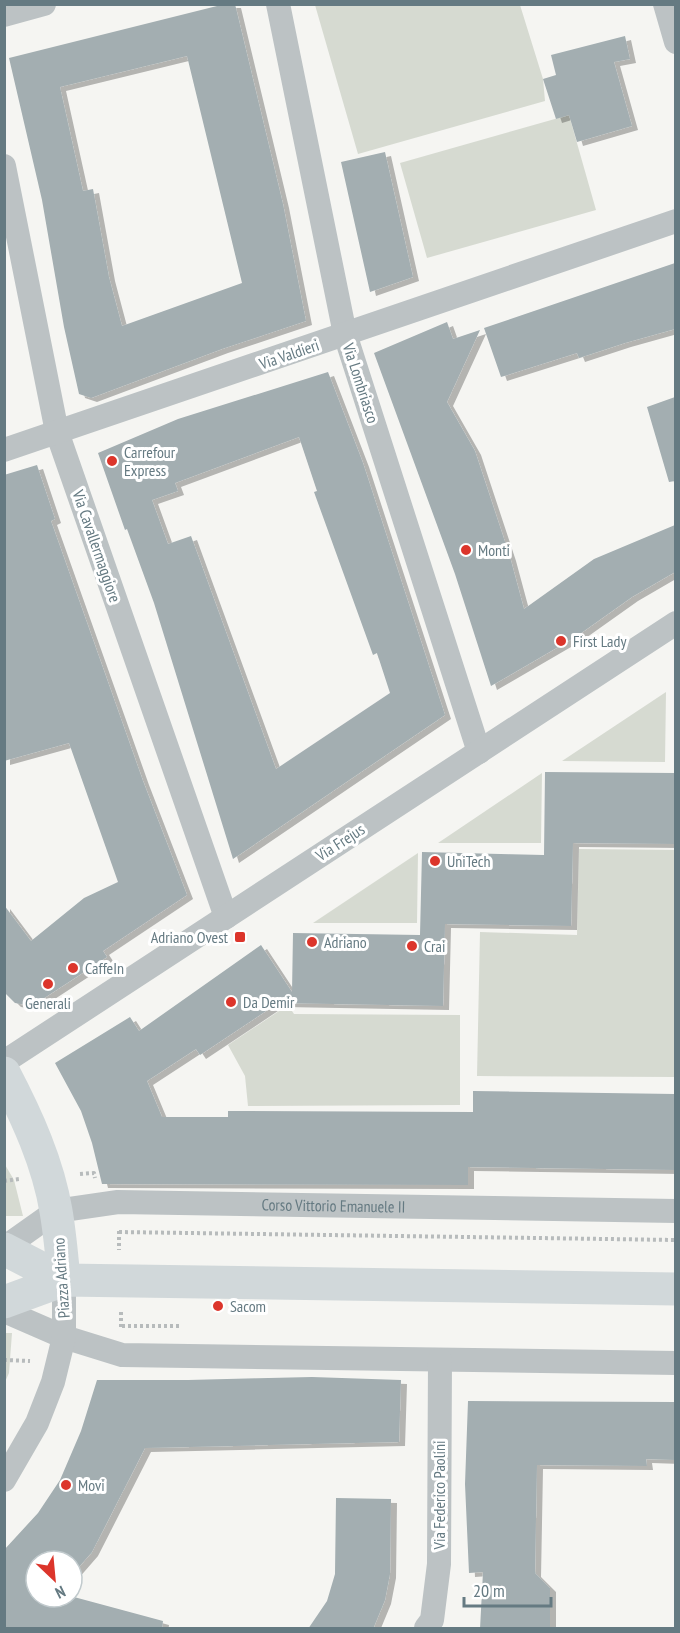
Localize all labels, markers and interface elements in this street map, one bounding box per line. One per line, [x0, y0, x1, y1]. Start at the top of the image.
street label: Via Valdieri [255, 334, 322, 374]
street label: Via Lombriasco [338, 340, 383, 426]
place label: Carrefour Express [124, 442, 176, 480]
marker: Carrefour Express [105, 454, 119, 468]
street label: Via Cavallermaggiore [68, 486, 126, 605]
place label: Monti [478, 540, 510, 560]
marker: Monti [459, 543, 473, 557]
place label: First Lady [573, 631, 626, 651]
marker: First Lady [554, 634, 568, 648]
street label: Via Frejus [311, 819, 368, 866]
place label: UniTech [447, 851, 491, 871]
marker: UniTech [428, 854, 442, 868]
place label: Adriano Ovest [151, 927, 229, 947]
marker: Adriano Ovest [233, 930, 247, 944]
place label: Adriano [324, 932, 367, 952]
marker: Adriano [305, 935, 319, 949]
place label: Crai [424, 936, 445, 956]
marker: Crai [405, 939, 419, 953]
place label: CaffeIn [85, 958, 124, 978]
marker: CaffeIn [66, 961, 80, 975]
marker: Generali [41, 977, 55, 991]
place label: Da Demir [243, 992, 295, 1012]
place label: Generali [25, 993, 71, 1013]
marker: Da Demir [224, 995, 238, 1009]
street label: Corso Vittorio Emanuele II [261, 1194, 406, 1217]
street label: Piazza Adriano [48, 1237, 74, 1319]
place label: Sacom [230, 1296, 266, 1316]
marker: Sacom [211, 1299, 225, 1313]
street label: Via Federico Paolini [429, 1441, 449, 1550]
place label: Movi [78, 1475, 105, 1495]
marker: Movi [59, 1478, 73, 1492]
north arrow [24, 1549, 84, 1609]
scale bar [464, 1570, 551, 1608]
text: 20 m [473, 1579, 505, 1602]
text: N [52, 1582, 69, 1603]

